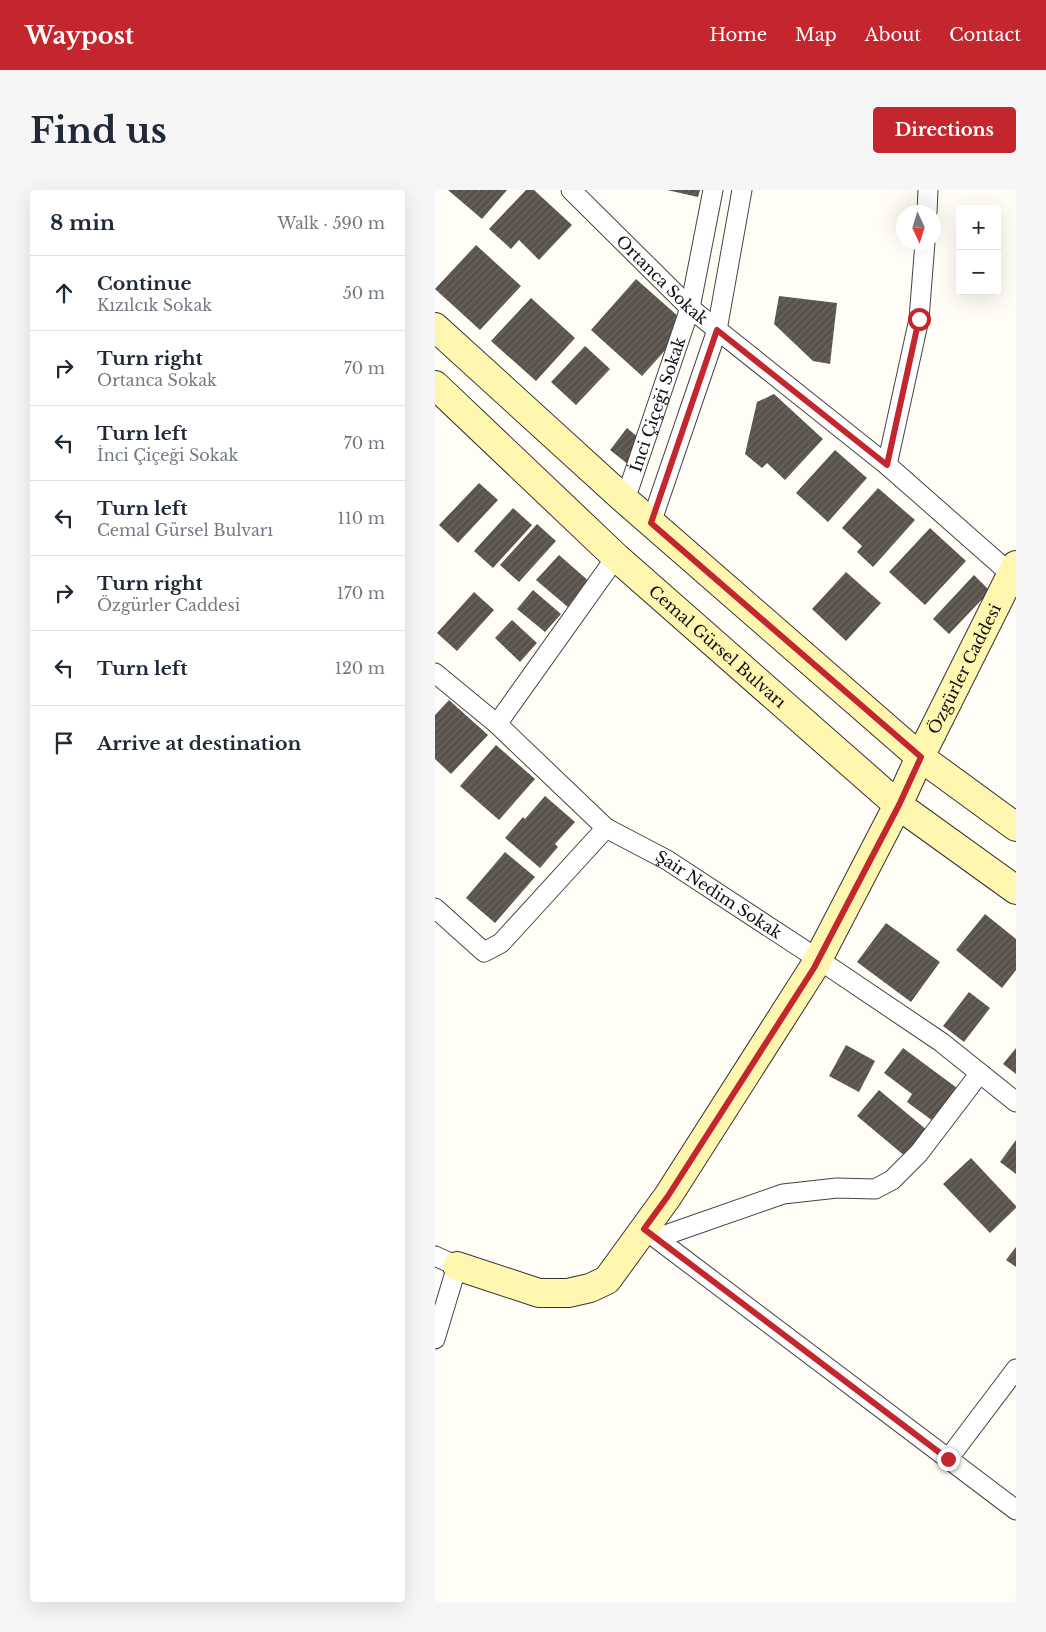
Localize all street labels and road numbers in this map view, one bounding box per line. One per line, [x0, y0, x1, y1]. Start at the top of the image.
street label: Ortanca Sokak [612, 231, 712, 329]
street label: İnci Çiçeği Sokak [625, 334, 690, 475]
street label: Cemal Gürsel Bulvarı [645, 581, 791, 712]
street label: Özgürler Caddesi [923, 600, 1005, 737]
street label: Şair Nedim Sokak [652, 846, 786, 943]

